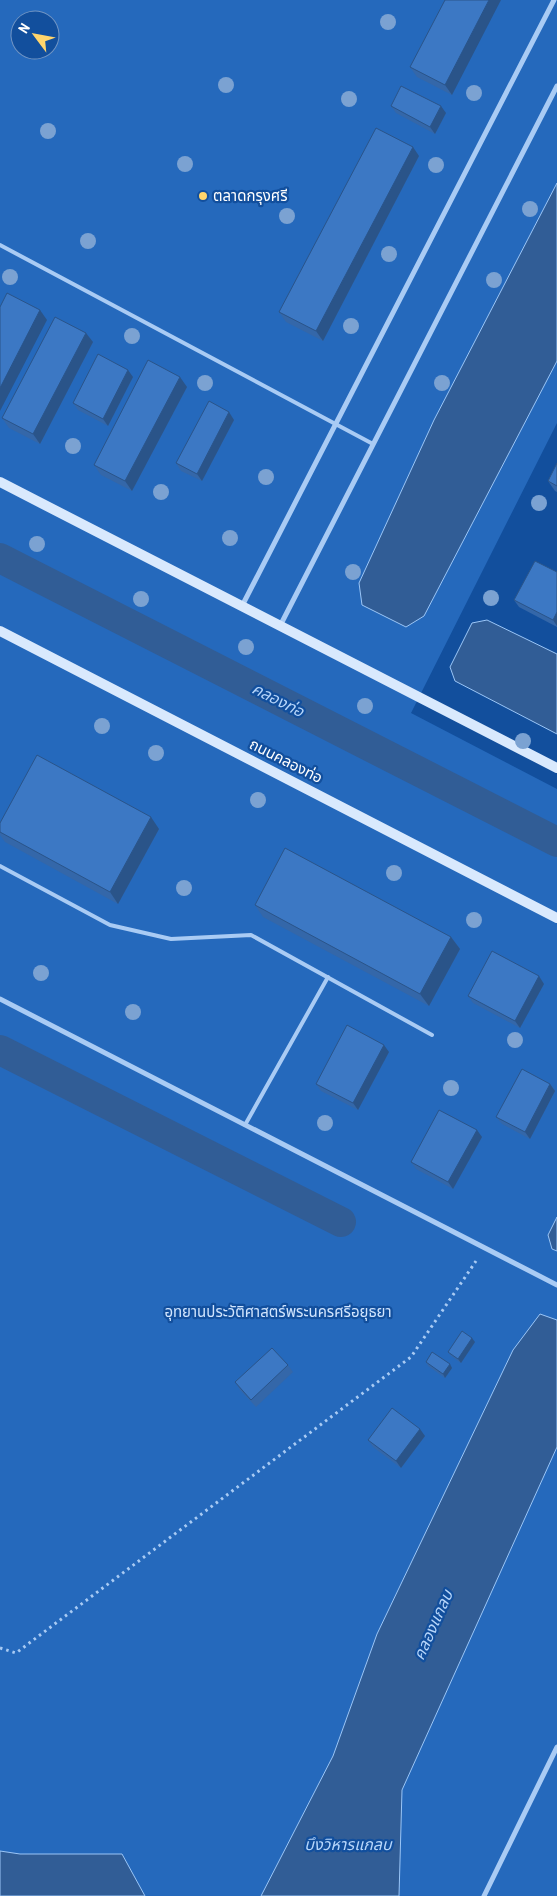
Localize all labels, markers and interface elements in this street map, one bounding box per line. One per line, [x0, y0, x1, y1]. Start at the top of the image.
north arrow [10, 10, 60, 60]
text: N [15, 20, 33, 36]
place label: ตลาดกรุงศรี [213, 187, 288, 205]
marker: ตลาดกรุงศรี [197, 190, 209, 202]
water label: คลองท่อ [249, 679, 308, 721]
street label: ถนนคลองท่อ [246, 735, 326, 787]
park label: อุทยานประวัติศาสตร์พระนครศรีอยุธยา [164, 1303, 392, 1321]
water label: คลองแกลบ [409, 1586, 457, 1663]
water label: บึงวิหารแกลบ [304, 1835, 393, 1854]

